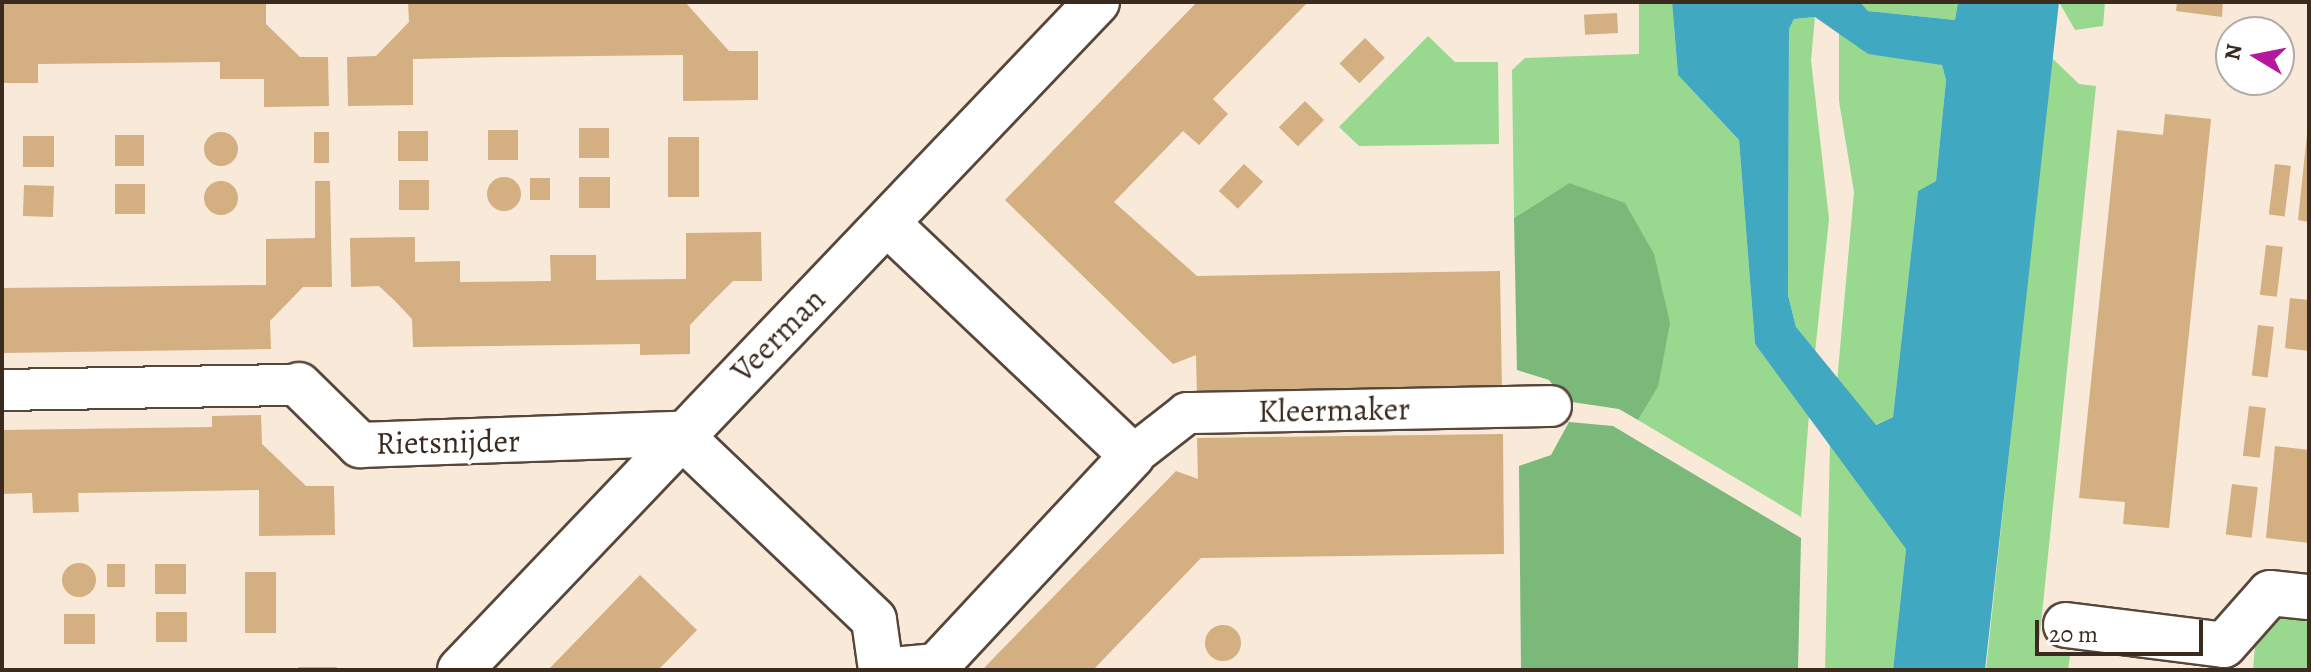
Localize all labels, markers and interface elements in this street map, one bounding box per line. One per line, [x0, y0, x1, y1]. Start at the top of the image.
north arrow [2215, 16, 2295, 96]
text: N [2217, 42, 2249, 63]
street label: Veerman [723, 280, 833, 390]
street label: Kleermaker [1258, 389, 1410, 431]
street label: Rietsnijder [375, 422, 521, 462]
scale bar [2039, 604, 2207, 654]
text: 20 m [2049, 618, 2098, 650]

